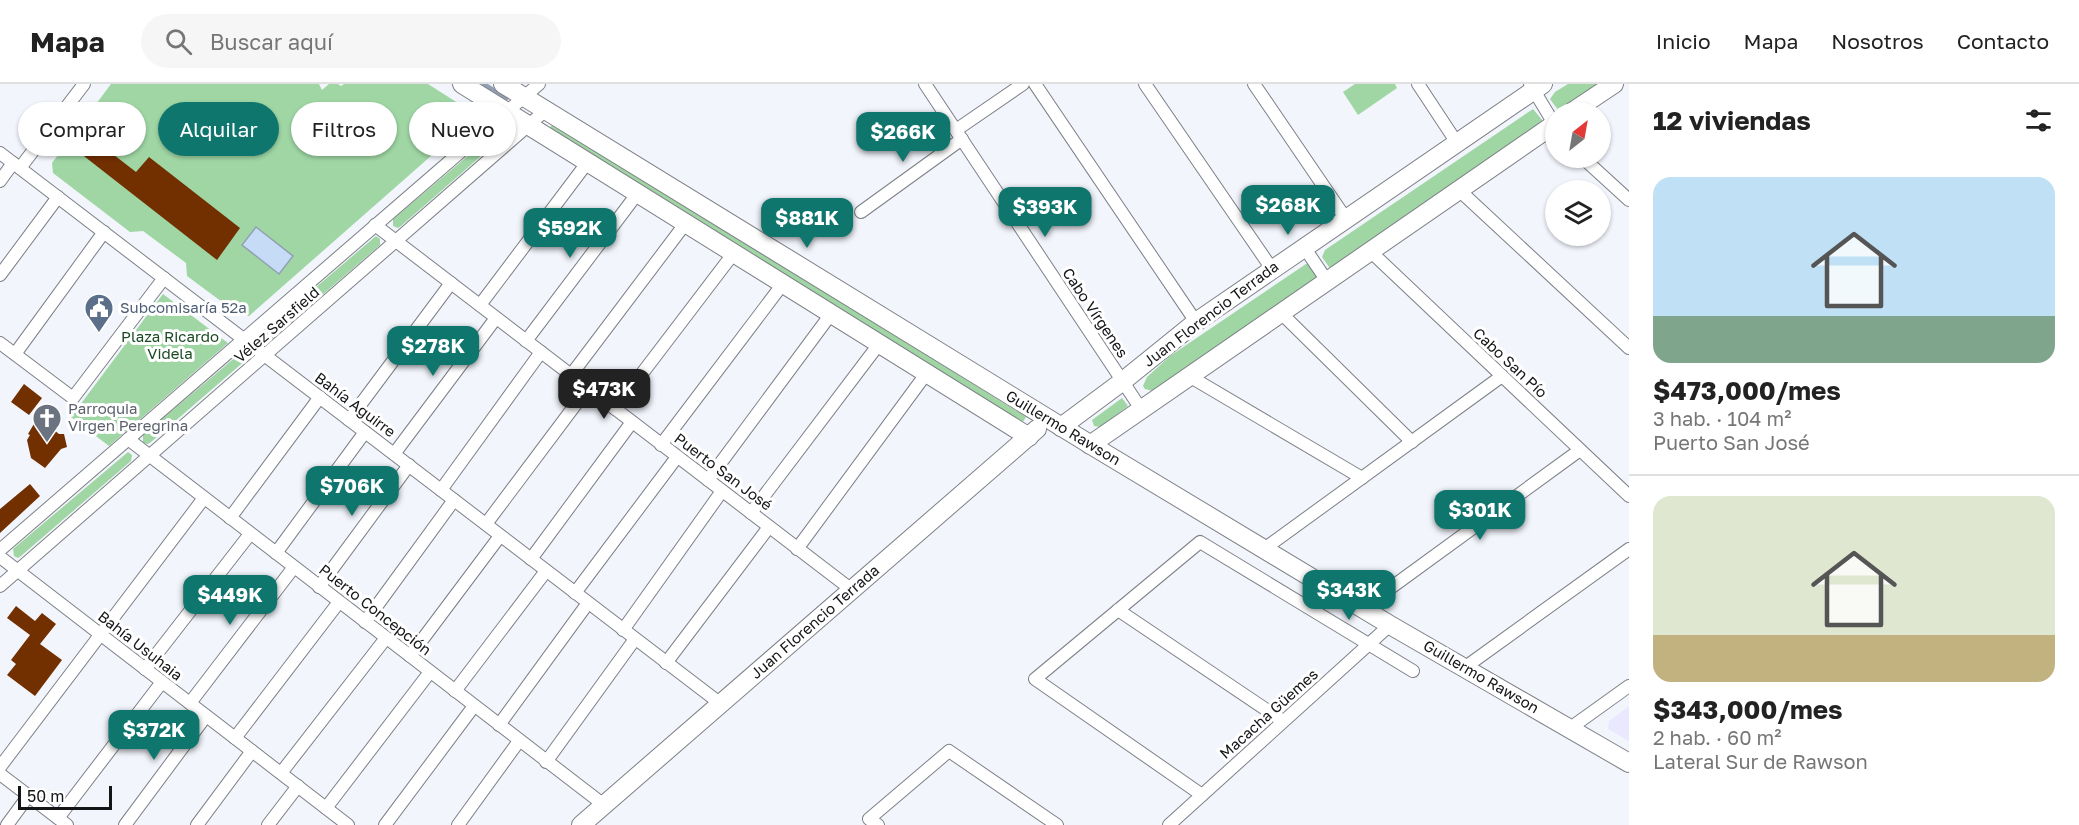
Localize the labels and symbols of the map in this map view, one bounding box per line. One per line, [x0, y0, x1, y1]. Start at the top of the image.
north arrow [1545, 102, 1611, 168]
pin: $266K [861, 112, 945, 163]
pin: $268K [1246, 185, 1330, 236]
pin: $393K [1003, 187, 1087, 238]
pin: $881K [765, 198, 849, 249]
pin: $592K [528, 208, 612, 259]
street label: Juan Florencio Terrada [1139, 257, 1281, 370]
street label: Cabo Vírgenes [1059, 264, 1132, 361]
street label: Vélez Sarsfield [230, 283, 322, 366]
public building icon: Subcomisaría 52a [83, 292, 115, 334]
place label: Subcomisaría 52a [120, 298, 247, 316]
street label: Cabo San Pío [1470, 323, 1551, 401]
pin: $278K [391, 326, 475, 377]
park label: Plaza Ricardo Videla [121, 327, 219, 362]
street label: Bahía Aguirre [312, 368, 400, 441]
pin: $473K [562, 369, 646, 420]
street label: Guillermo Rawson [1003, 386, 1124, 468]
place label: Parroquia Virgen Peregrina [68, 399, 188, 434]
church icon: Parroquia Virgen Peregrina [31, 402, 63, 444]
street label: Puerto San José [671, 429, 776, 514]
pin: $706K [310, 466, 394, 517]
pin: $301K [1438, 490, 1522, 541]
street label: Puerto Concepción [316, 560, 435, 659]
street label: Juan Florencio Terrada [746, 561, 882, 682]
pin: $343K [1307, 570, 1391, 621]
pin: $449K [188, 575, 272, 626]
street label: Bahía Usuhaia [95, 607, 186, 684]
street label: Guillermo Rawson [1421, 636, 1542, 717]
street label: Macacha Güemes [1216, 664, 1321, 762]
pin: $372K [112, 710, 196, 761]
scale bar [18, 783, 112, 810]

